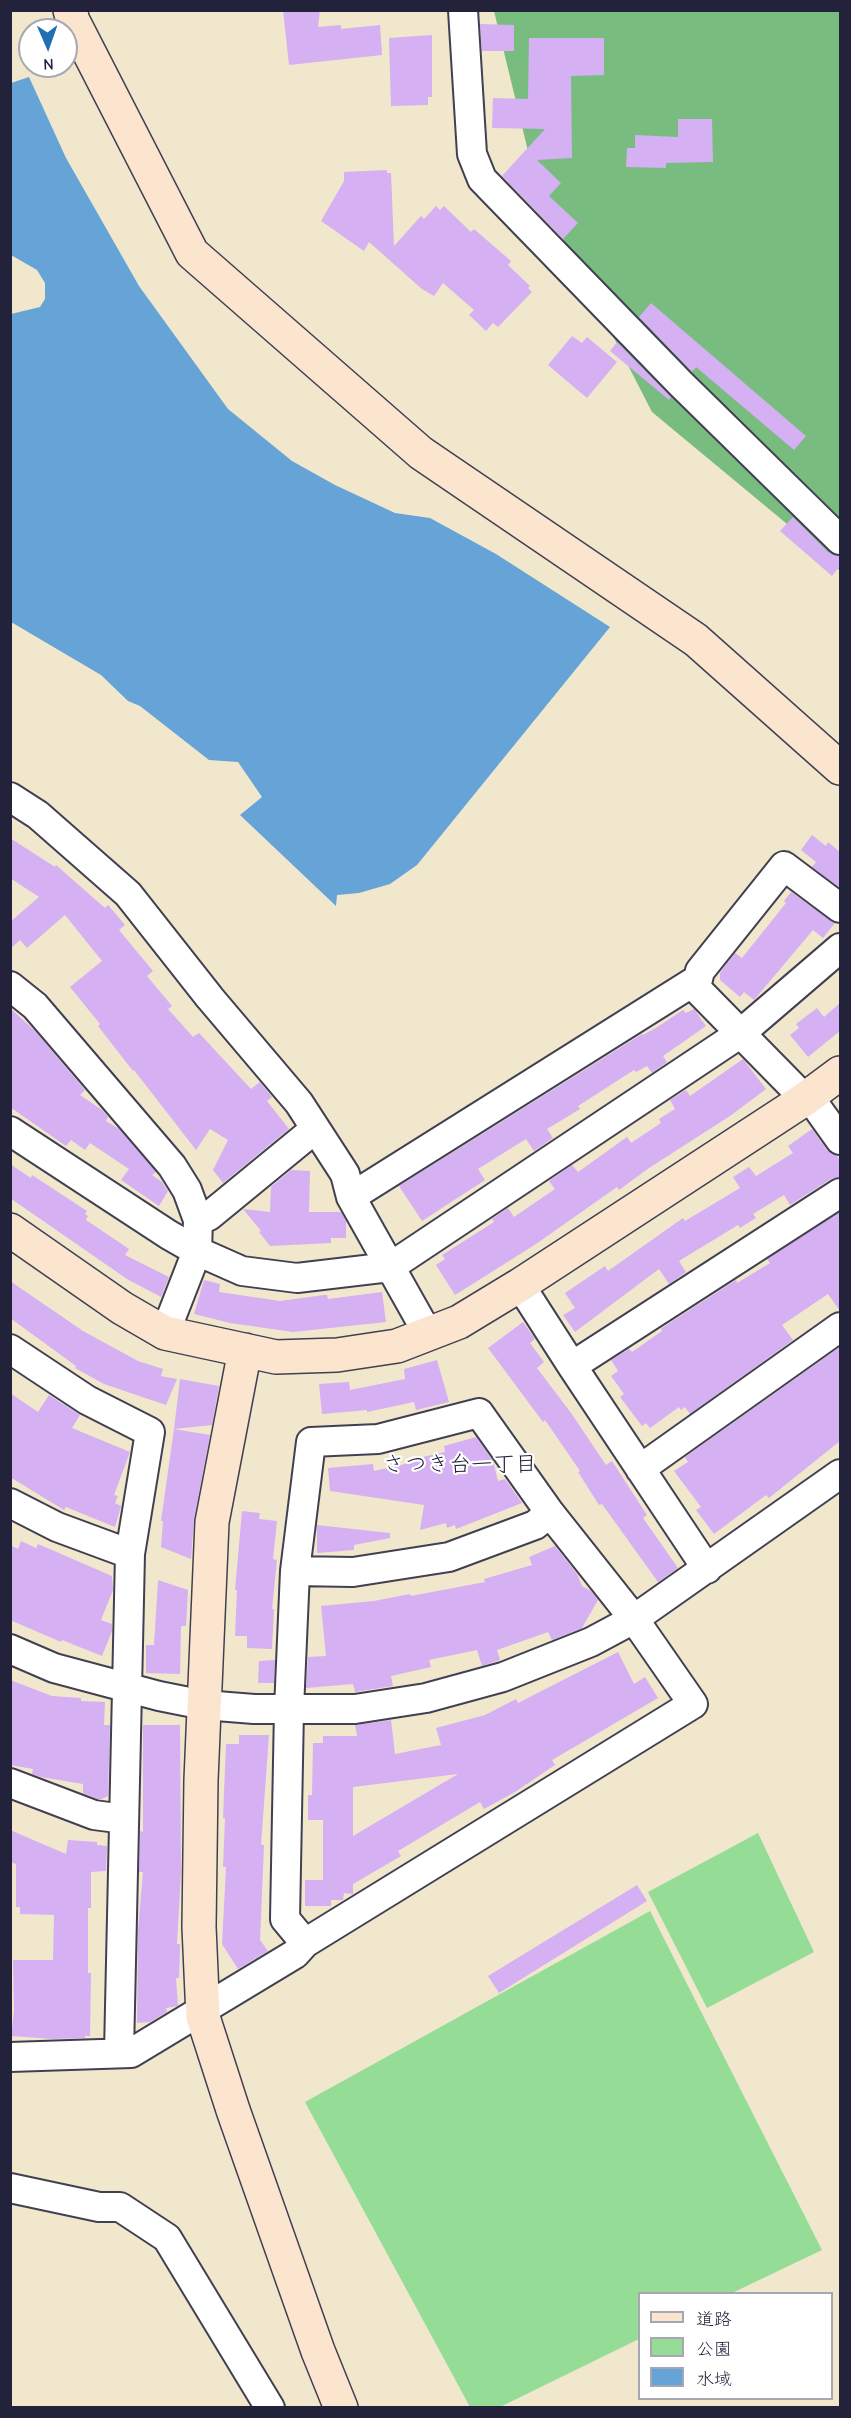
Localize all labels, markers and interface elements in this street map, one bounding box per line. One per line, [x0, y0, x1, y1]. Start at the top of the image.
north arrow [18, 18, 78, 78]
text: N [43, 55, 54, 73]
district label: さつき台一丁目 [383, 1452, 537, 1478]
legend [638, 2292, 833, 2400]
text: 道路 [696, 2309, 732, 2330]
text: 公園 [696, 2339, 732, 2360]
text: 水域 [696, 2369, 732, 2390]

